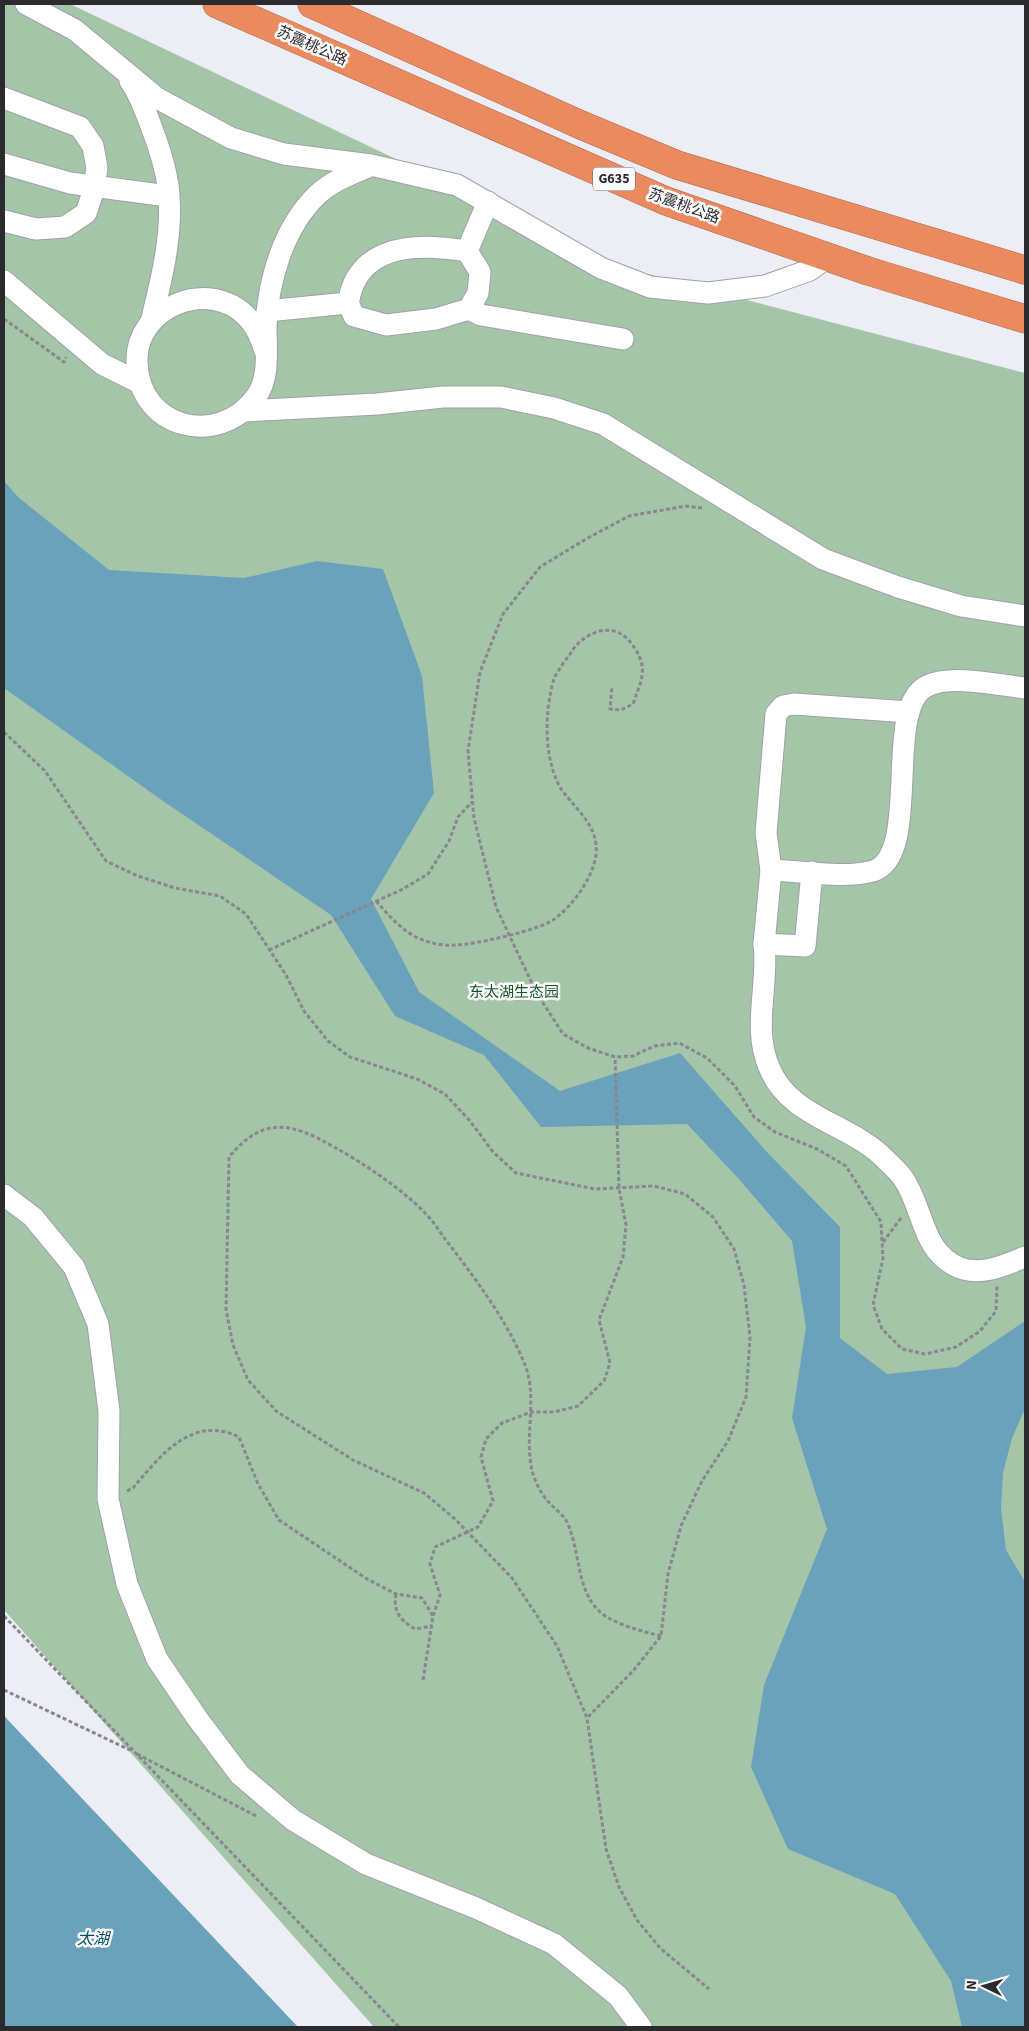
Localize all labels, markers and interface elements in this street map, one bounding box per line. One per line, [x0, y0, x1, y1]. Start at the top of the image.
street label: 苏震桃公路 [273, 21, 351, 71]
road number: G635 [593, 168, 635, 190]
street label: 苏震桃公路 [645, 183, 723, 229]
park label: 东太湖生态园 [469, 982, 559, 1003]
water label: 太湖 [77, 1928, 112, 1950]
north arrow [959, 1961, 1009, 2011]
text: N [962, 1979, 982, 1990]

